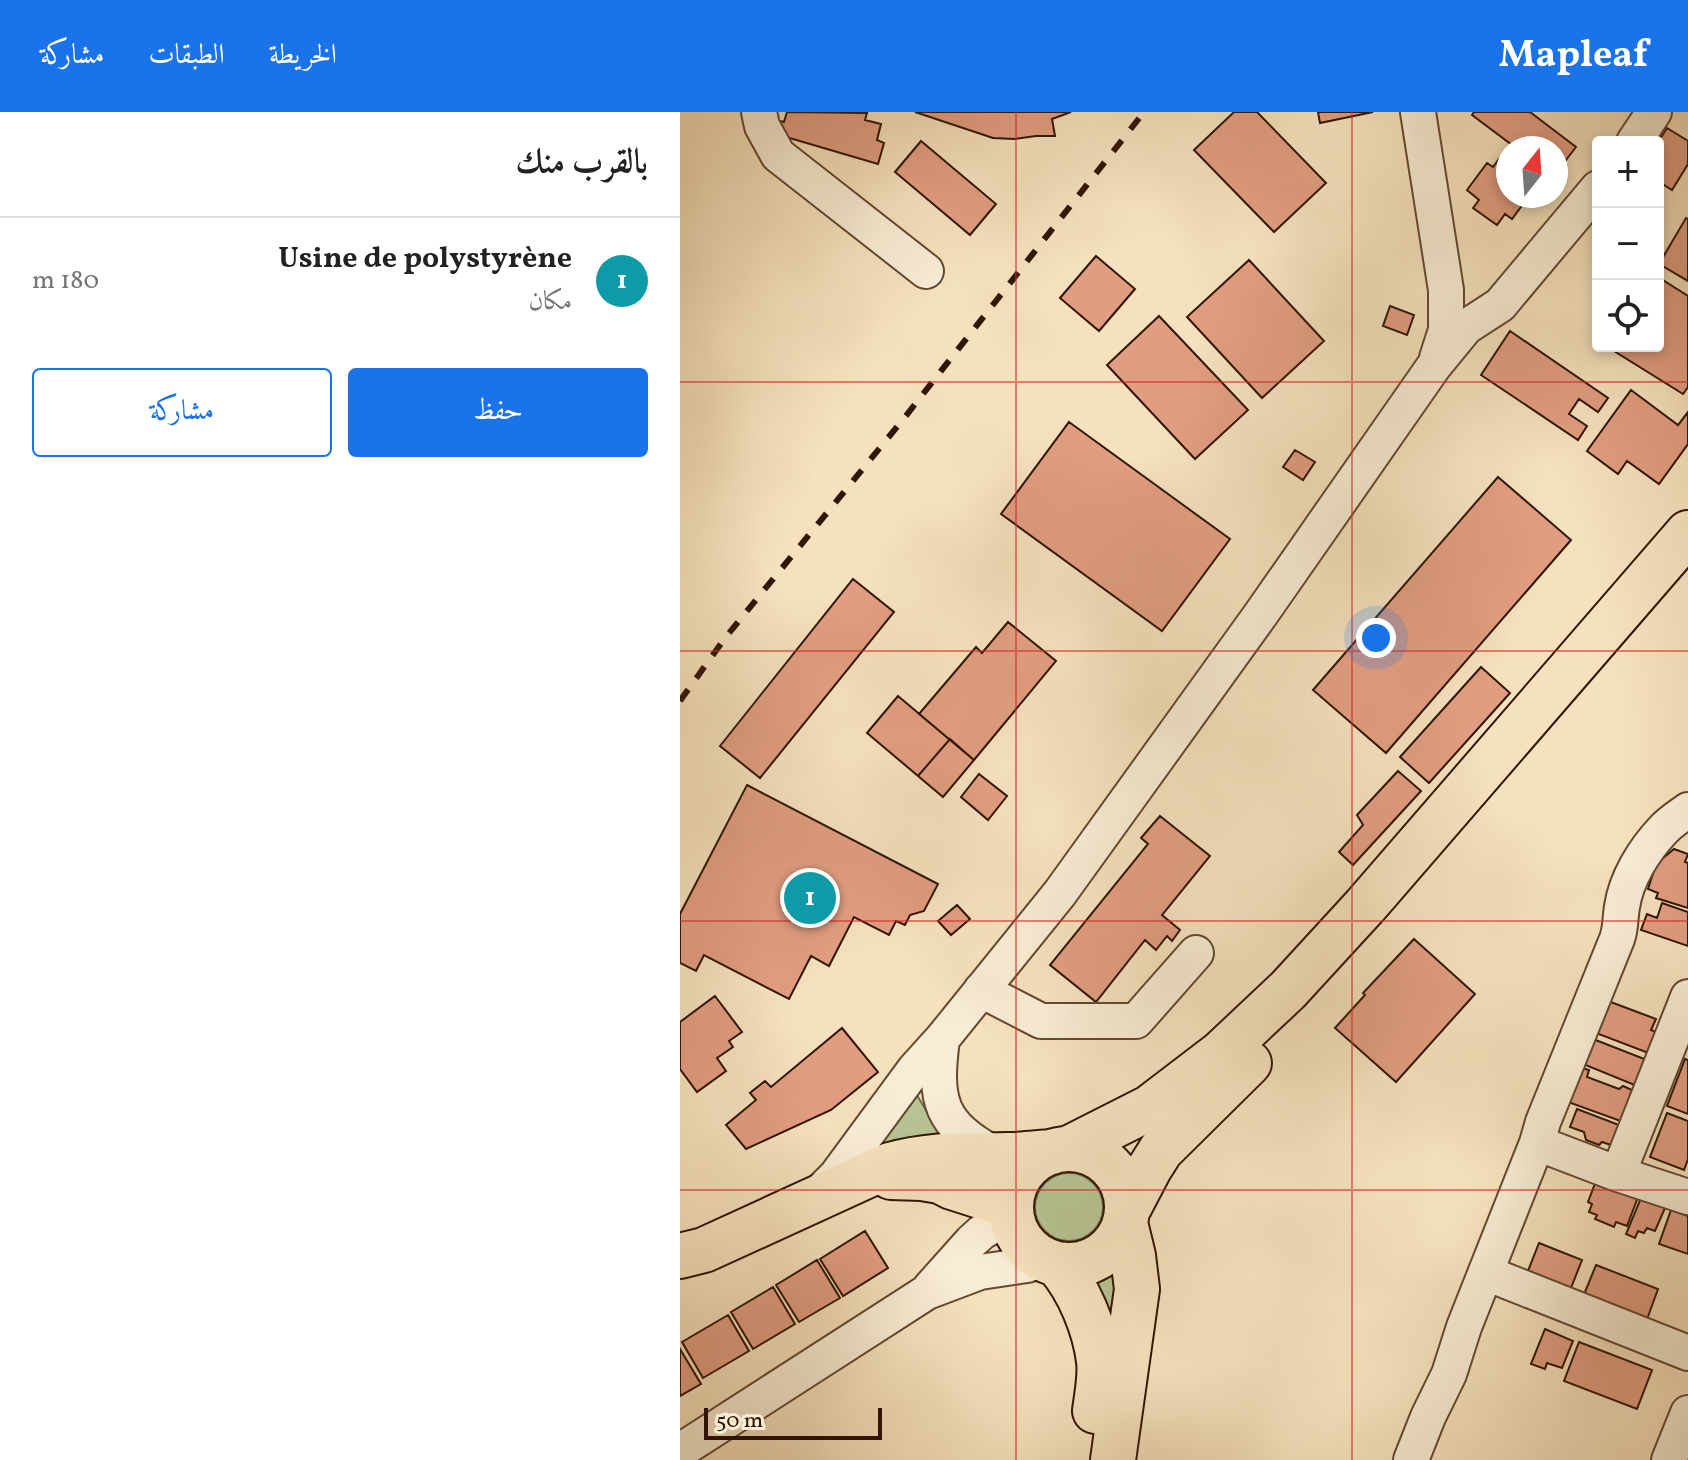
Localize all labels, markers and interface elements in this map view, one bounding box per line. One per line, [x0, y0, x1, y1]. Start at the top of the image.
text: Mapleaf [1499, 30, 1648, 83]
text: مشاركة [40, 36, 104, 75]
text: الطبقات [148, 36, 225, 75]
text: الخريطة [269, 36, 337, 75]
north arrow [1496, 136, 1568, 208]
map controls [1592, 136, 1664, 352]
button: + [1592, 136, 1664, 208]
text: بالقرب منك [516, 140, 648, 187]
button: − [1592, 208, 1664, 280]
text: Usine de polystyrène [278, 238, 572, 280]
text: 180 m [32, 263, 99, 299]
text: 1 [617, 263, 627, 299]
button: locate [1592, 280, 1664, 352]
text: مكان [528, 284, 572, 320]
button: مشاركة [32, 368, 332, 457]
button: حفظ [348, 368, 648, 457]
your location [1356, 618, 1396, 658]
pin: 1 [784, 868, 836, 928]
scale bar [704, 1404, 882, 1440]
text: 50 m [716, 1406, 763, 1437]

